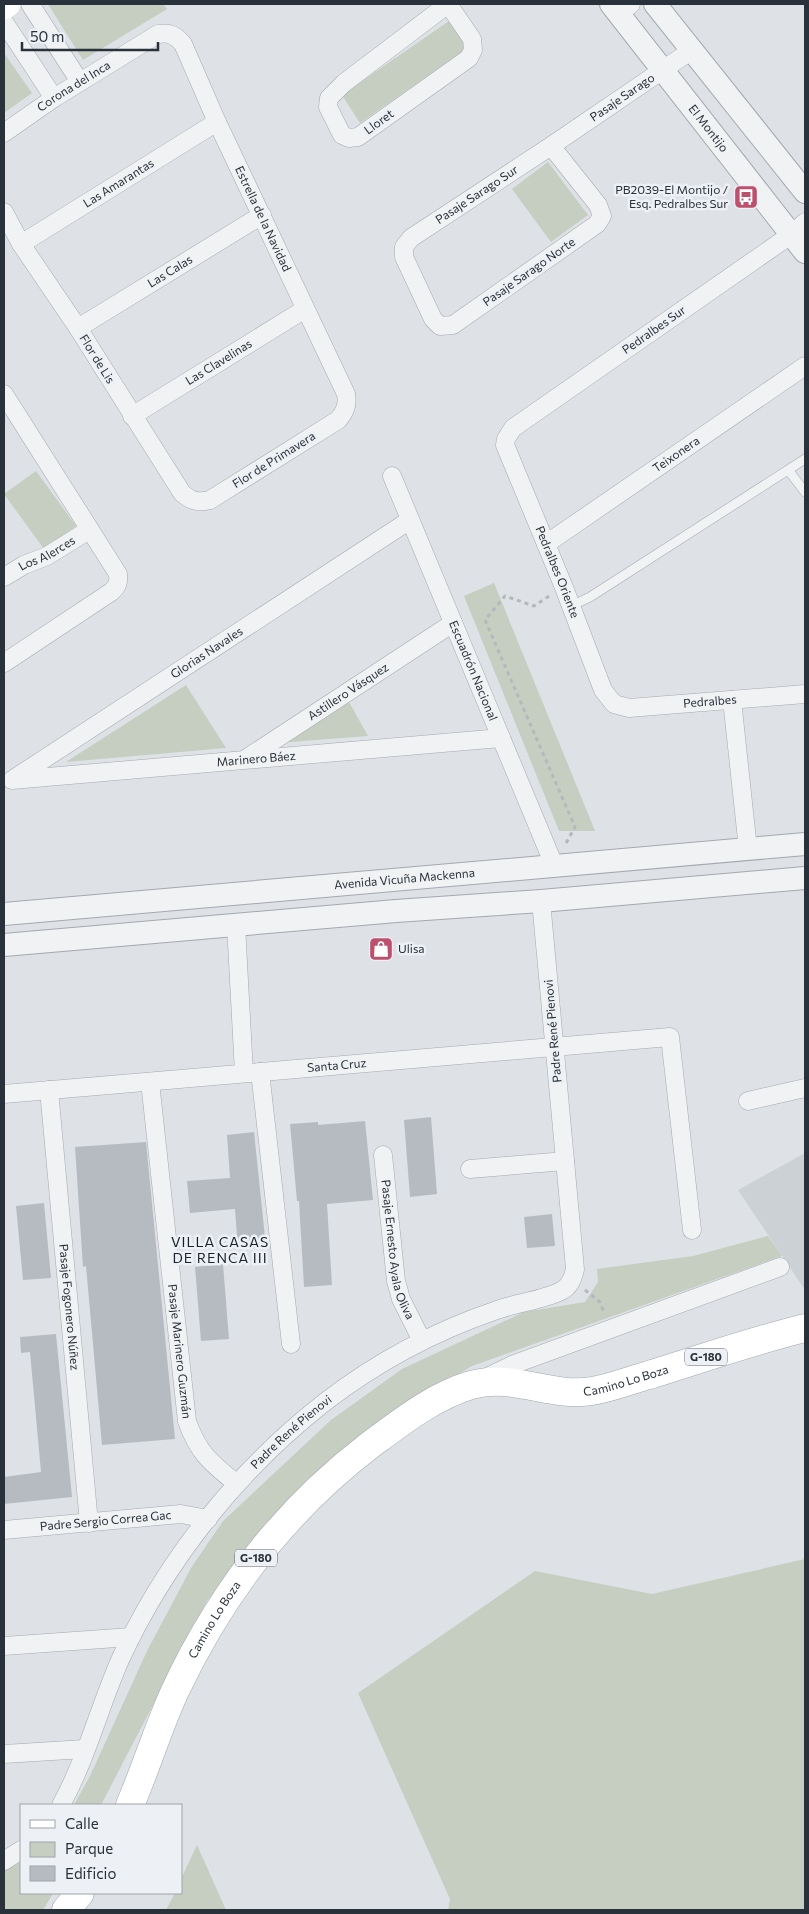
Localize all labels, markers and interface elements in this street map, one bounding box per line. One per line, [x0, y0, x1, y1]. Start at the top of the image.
scale bar [22, 20, 159, 52]
text: 50 m [30, 27, 64, 45]
street label: Corona del Inca [34, 57, 112, 114]
street label: Pasaje Sarago [587, 70, 657, 124]
street label: El Montijo [686, 101, 732, 154]
street label: Lloret [361, 106, 396, 137]
street label: Las Amarantas [80, 155, 156, 210]
street label: Pasaje Sarago Sur [432, 162, 520, 226]
street label: Estrella de la Navidad [233, 163, 295, 273]
place label: PB2039-El Montijo / Esq. Pedralbes Sur [615, 182, 728, 210]
bus stop icon: PB2039-El Montijo / Esq. Pedralbes Sur [733, 184, 759, 210]
street label: Pasaje Sarago Norte [480, 234, 577, 308]
street label: Las Calas [144, 252, 195, 290]
street label: Pedralbes Sur [619, 302, 688, 356]
street label: Flor de Lis [77, 331, 118, 386]
street label: Las Clavelinas [182, 336, 254, 387]
street label: Flor de Primavera [229, 428, 317, 490]
street label: Teixonera [650, 433, 702, 475]
street label: Pedralbes Oriente [533, 524, 583, 620]
street label: Los Alerces [15, 532, 77, 573]
street label: Escuadrón Nacional [447, 618, 501, 723]
street label: Glorias Navales [167, 623, 245, 681]
street label: Astillero Vásquez [305, 659, 391, 722]
street label: Pedralbes [683, 691, 737, 710]
street label: Marinero Báez [216, 748, 296, 768]
street label: Avenida Vicuña Mackenna [333, 865, 475, 891]
shop icon: Ulisa [368, 936, 394, 962]
place label: Ulisa [398, 941, 425, 955]
street label: Padre René Pienovi [541, 979, 563, 1083]
street label: Santa Cruz [306, 1055, 367, 1074]
street label: Pasaje Ernesto Ayala Oliva [380, 1179, 418, 1321]
district label: VILLA CASAS DE RENCA III [171, 1233, 269, 1266]
street label: Pasaje Fogonero Núñez [57, 1243, 83, 1371]
street label: Pasaje Marinero Guzmán [166, 1283, 195, 1419]
road number: G-180 [685, 1348, 727, 1365]
street label: Camino Lo Boza [582, 1361, 670, 1398]
street label: Padre René Pienovi [247, 1392, 334, 1471]
street label: Padre Sergio Correa Gac [39, 1507, 172, 1533]
road number: G-180 [235, 1550, 277, 1566]
street label: Camino Lo Boza [185, 1578, 243, 1660]
legend [20, 1804, 182, 1894]
text: Calle [65, 1814, 99, 1832]
text: Parque [65, 1839, 113, 1857]
text: Edificio [65, 1864, 116, 1882]

